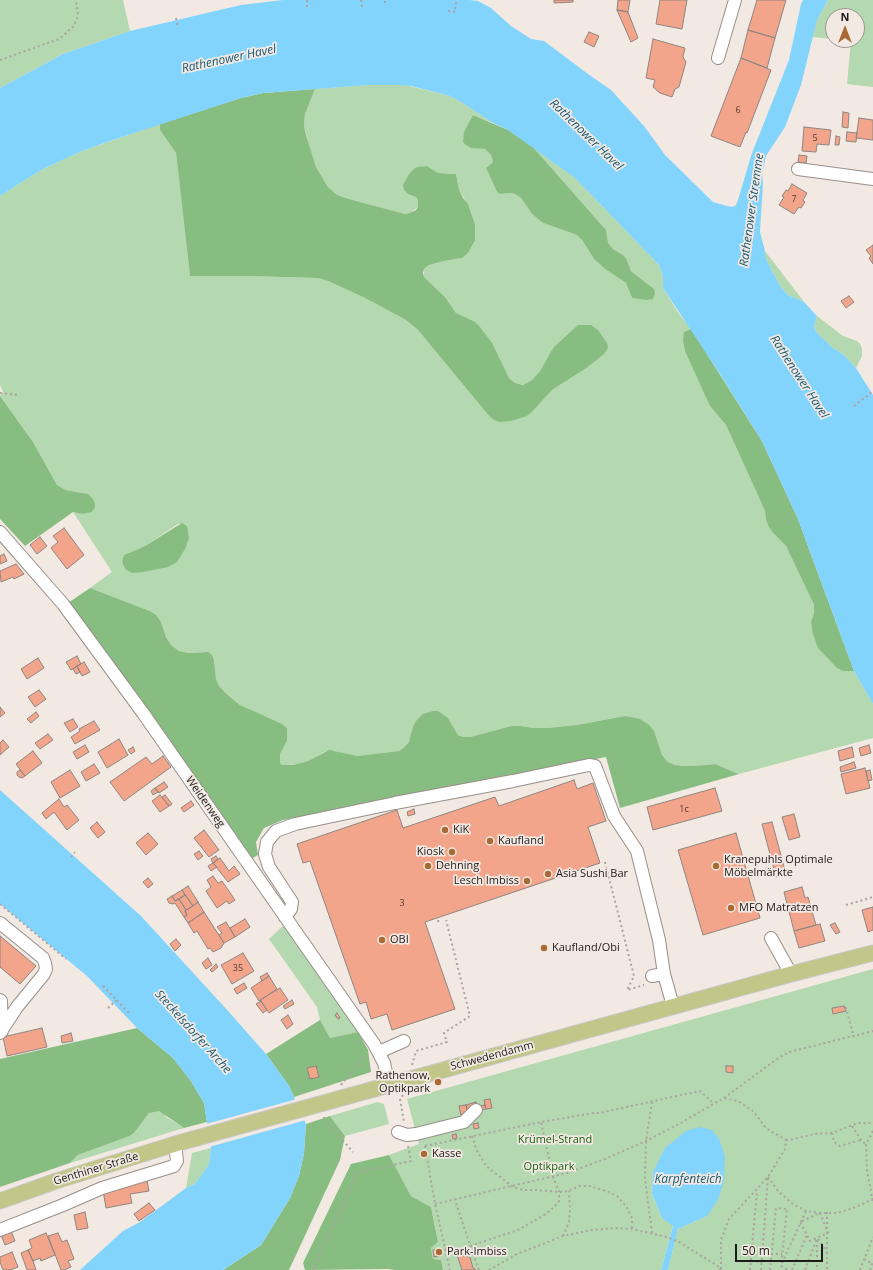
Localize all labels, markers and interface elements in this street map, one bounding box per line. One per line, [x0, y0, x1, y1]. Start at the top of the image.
north arrow [825, 8, 865, 48]
text: N [841, 9, 849, 24]
water label: Rathenower Havel [181, 42, 277, 76]
water label: Rathenower Havel [546, 96, 626, 174]
house number: 6 [735, 105, 741, 115]
house number: 5 [812, 133, 818, 143]
water label: Rathenower Stremme [737, 152, 767, 268]
house number: 7 [791, 194, 797, 204]
water label: Rathenower Havel [767, 333, 831, 421]
street label: Weidenweg [183, 774, 227, 830]
house number: 1c [679, 804, 689, 814]
place label: KiK [453, 823, 469, 837]
marker: KiK [440, 825, 450, 835]
place label: Kaufland [498, 834, 544, 848]
marker: Kaufland [485, 836, 495, 846]
place label: Kiosk [417, 845, 444, 859]
marker: Kiosk [447, 847, 457, 857]
place label: Kranepuhls Optimale Möbelmärkte [724, 853, 833, 879]
place label: Dehning [436, 859, 479, 873]
marker: Dehning [423, 861, 433, 871]
marker: Kranepuhls Optimale Möbelmärkte [711, 861, 721, 871]
place label: Asia Sushi Bar [556, 867, 628, 881]
marker: Asia Sushi Bar [543, 869, 553, 879]
place label: Lesch Imbiss [454, 874, 519, 888]
marker: Lesch Imbiss [522, 876, 532, 886]
house number: 3 [399, 898, 405, 908]
place label: MFO Matratzen [739, 901, 819, 915]
marker: MFO Matratzen [726, 903, 736, 913]
place label: OBI [390, 933, 409, 947]
marker: OBI [377, 935, 387, 945]
place label: Kaufland/Obi [552, 941, 620, 955]
marker: Kaufland/Obi [539, 943, 549, 953]
house number: 35 [233, 963, 243, 973]
water label: Steckelsdorfer Arche [152, 987, 234, 1077]
street label: Schwedendamm [449, 1039, 535, 1073]
place label: Rathenow, Optikpark [376, 1069, 430, 1095]
marker: Rathenow, Optikpark [433, 1077, 443, 1087]
park label: Krümel-Strand [518, 1133, 592, 1147]
place label: Kasse [432, 1147, 462, 1161]
marker: Kasse [419, 1149, 429, 1159]
street label: Genthiner Straße [52, 1150, 140, 1188]
park label: Optikpark [524, 1160, 574, 1174]
water label: Karpfenteich [654, 1173, 722, 1187]
scale bar [737, 1236, 825, 1262]
text: 50 m [742, 1242, 770, 1259]
place label: Park-Imbiss [447, 1245, 507, 1259]
marker: Park-Imbiss [434, 1247, 444, 1257]

